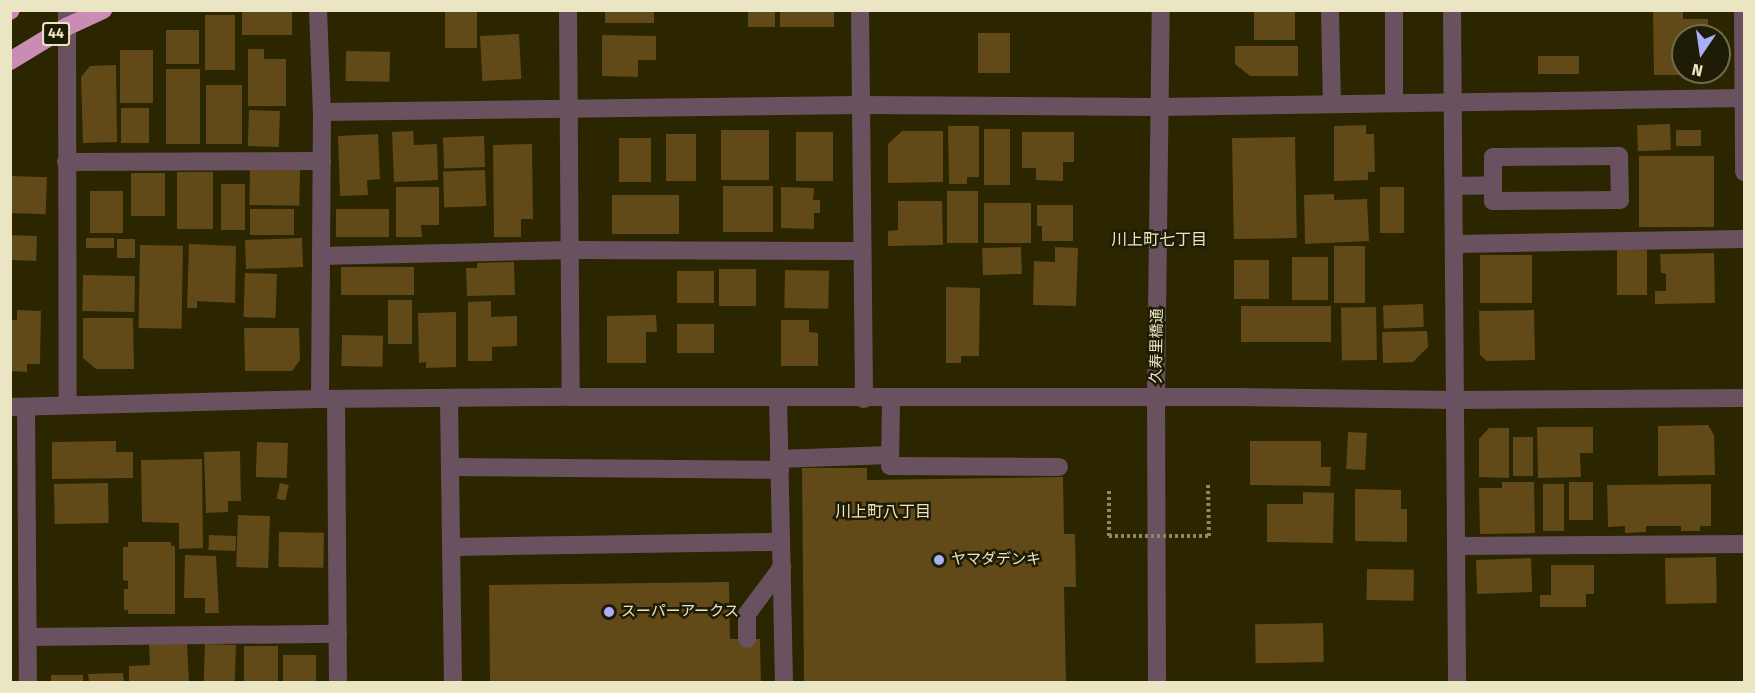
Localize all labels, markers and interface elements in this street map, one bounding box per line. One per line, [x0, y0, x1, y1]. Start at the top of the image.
road number: 44 [41, 23, 71, 45]
north arrow [1671, 24, 1731, 84]
text: N [1690, 60, 1705, 81]
district label: 川上町七丁目 [1111, 230, 1207, 250]
street label: 久寿里橋通 [1147, 308, 1167, 384]
district label: 川上町八丁目 [835, 502, 931, 522]
place label: ヤマダデンキ [951, 551, 1041, 569]
marker: ヤマダデンキ [932, 553, 946, 567]
place label: スーパーアークス [621, 603, 740, 621]
marker: スーパーアークス [602, 605, 616, 619]

